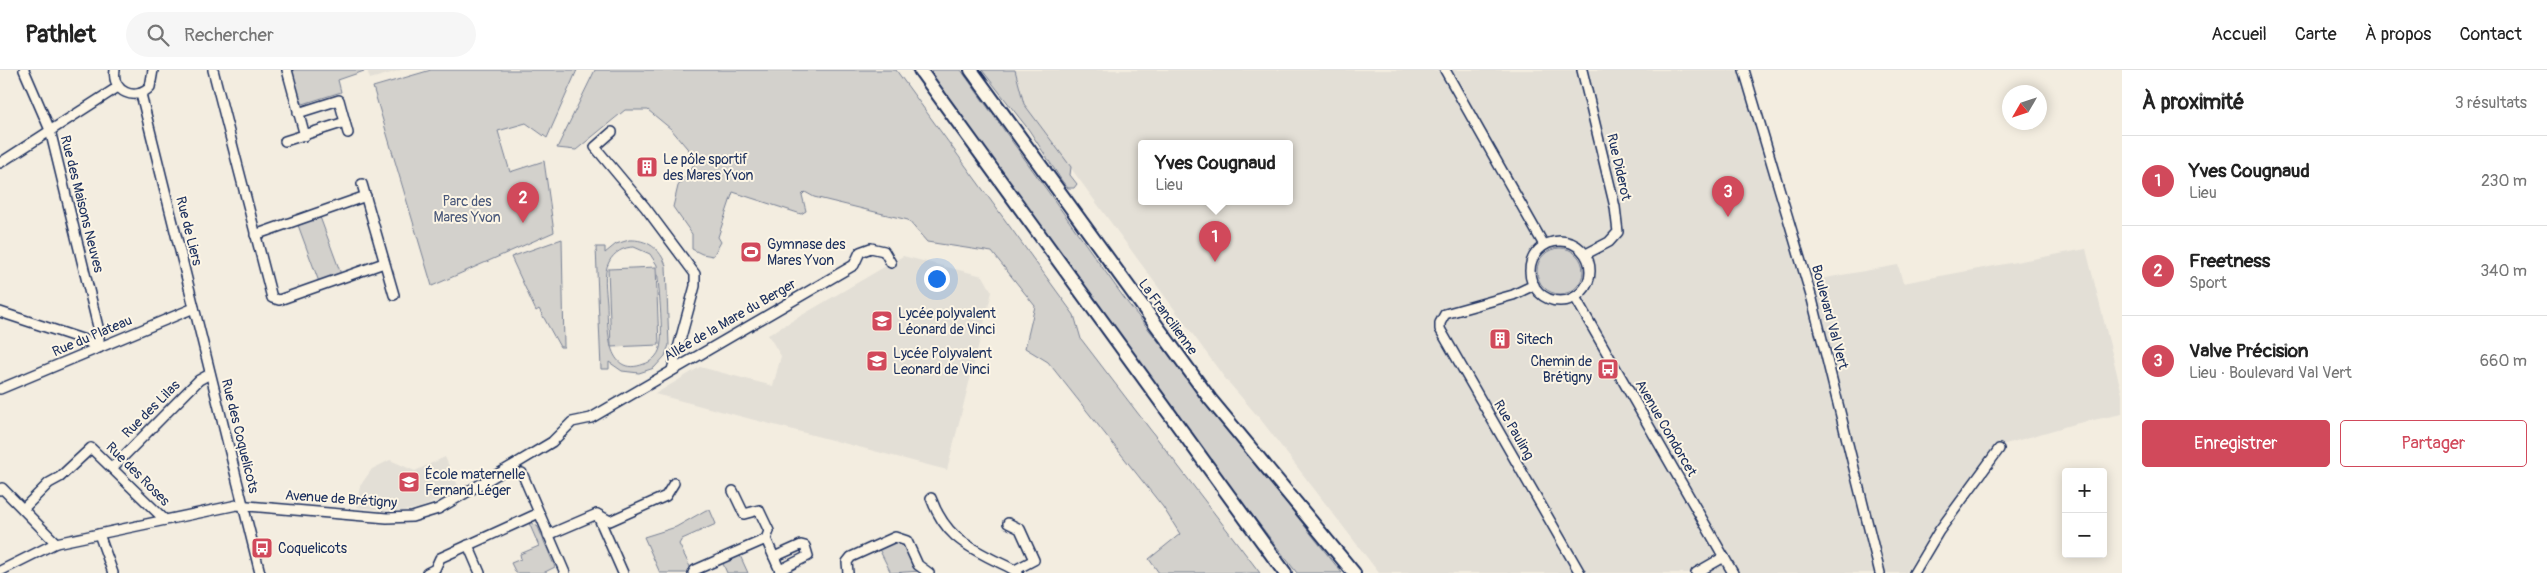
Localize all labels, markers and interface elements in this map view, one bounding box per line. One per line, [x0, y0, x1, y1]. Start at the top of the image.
search box [126, 12, 476, 57]
text: Pathlet [25, 20, 96, 49]
icon: search [144, 21, 172, 49]
text: Rechercher [184, 23, 274, 47]
text: Accueil [2211, 23, 2267, 46]
text: Carte [2295, 23, 2337, 46]
text: À propos [2365, 23, 2431, 46]
text: Contact [2459, 23, 2522, 46]
north arrow [2002, 85, 2047, 130]
text: À proximité [2142, 89, 2245, 116]
text: 3 résultats [2455, 93, 2527, 113]
street label: Rue Diderot [1603, 132, 1635, 202]
street label: Rue des Maisons Neuves [57, 134, 107, 275]
popup [1138, 140, 1293, 205]
place label: Le pôle sportif des Mares Yvon [663, 151, 754, 184]
text: Yves Cougnaud [1155, 151, 1276, 175]
building icon: Le pôle sportif des Mares Yvon [635, 155, 659, 179]
text: Yves Cougnaud [2189, 159, 2310, 183]
text: 1 [2155, 171, 2161, 191]
text: 230 m [2481, 171, 2527, 191]
text: Lieu [1155, 175, 1183, 195]
pin: 3 [1712, 176, 1744, 217]
pin: 2 [507, 182, 539, 223]
text: Lieu [2189, 183, 2217, 203]
park label: Parc des Mares Yvon [433, 193, 501, 226]
street label: Rue de Liers [172, 195, 206, 268]
pin: 1 [1199, 221, 1231, 262]
place label: Gymnase des Mares Yvon [767, 236, 846, 269]
sports icon: Gymnase des Mares Yvon [739, 240, 763, 264]
text: Freetness [2189, 249, 2270, 273]
text: 2 [2154, 261, 2162, 281]
text: 340 m [2480, 261, 2527, 281]
street label: Boulevard Val Vert [1808, 263, 1852, 371]
your location [924, 266, 950, 292]
text: Sport [2189, 273, 2227, 293]
street label: Allée de la Mare du Berger [661, 275, 799, 365]
street label: La Francilienne [1135, 276, 1201, 358]
place label: Lycée polyvalent Léonard de Vinci [898, 305, 996, 338]
school or university icon: Lycée polyvalent Léonard de Vinci [870, 309, 894, 333]
street label: Rue du Plateau [50, 312, 134, 360]
building icon: Sitech [1488, 327, 1512, 351]
place label: Sitech [1516, 331, 1553, 348]
text: Valve Précision [2189, 339, 2308, 363]
place label: Lycée Polyvalent Leonard de Vinci [893, 345, 992, 378]
school or university icon: Lycée Polyvalent Leonard de Vinci [865, 349, 889, 373]
text: 3 [2154, 351, 2162, 371]
text: 660 m [2480, 351, 2527, 371]
place label: Chemin de Brétigny [1530, 353, 1592, 386]
bus stop icon: Chemin de Brétigny [1596, 357, 1620, 381]
text: Lieu · Boulevard Val Vert [2189, 363, 2352, 383]
street label: Rue des Lilas [119, 376, 184, 441]
street label: Rue des Coquelicots [218, 377, 263, 496]
street label: Avenue Condorcet [1631, 377, 1701, 480]
street label: Rue Pauling [1490, 397, 1538, 463]
button: Enregistrer [2142, 420, 2330, 467]
button: Partager [2340, 420, 2527, 467]
street label: Rue des Roses [103, 439, 174, 510]
place label: École maternelle Fernand Léger [425, 465, 525, 499]
map controls [2062, 468, 2107, 558]
button: + [2062, 468, 2107, 513]
school or university icon: École maternelle Fernand Léger [397, 470, 421, 494]
street label: Avenue de Brétigny [284, 487, 398, 511]
button: − [2062, 513, 2107, 558]
bus stop icon: Coquelicots [250, 536, 274, 560]
place label: Coquelicots [278, 540, 348, 557]

